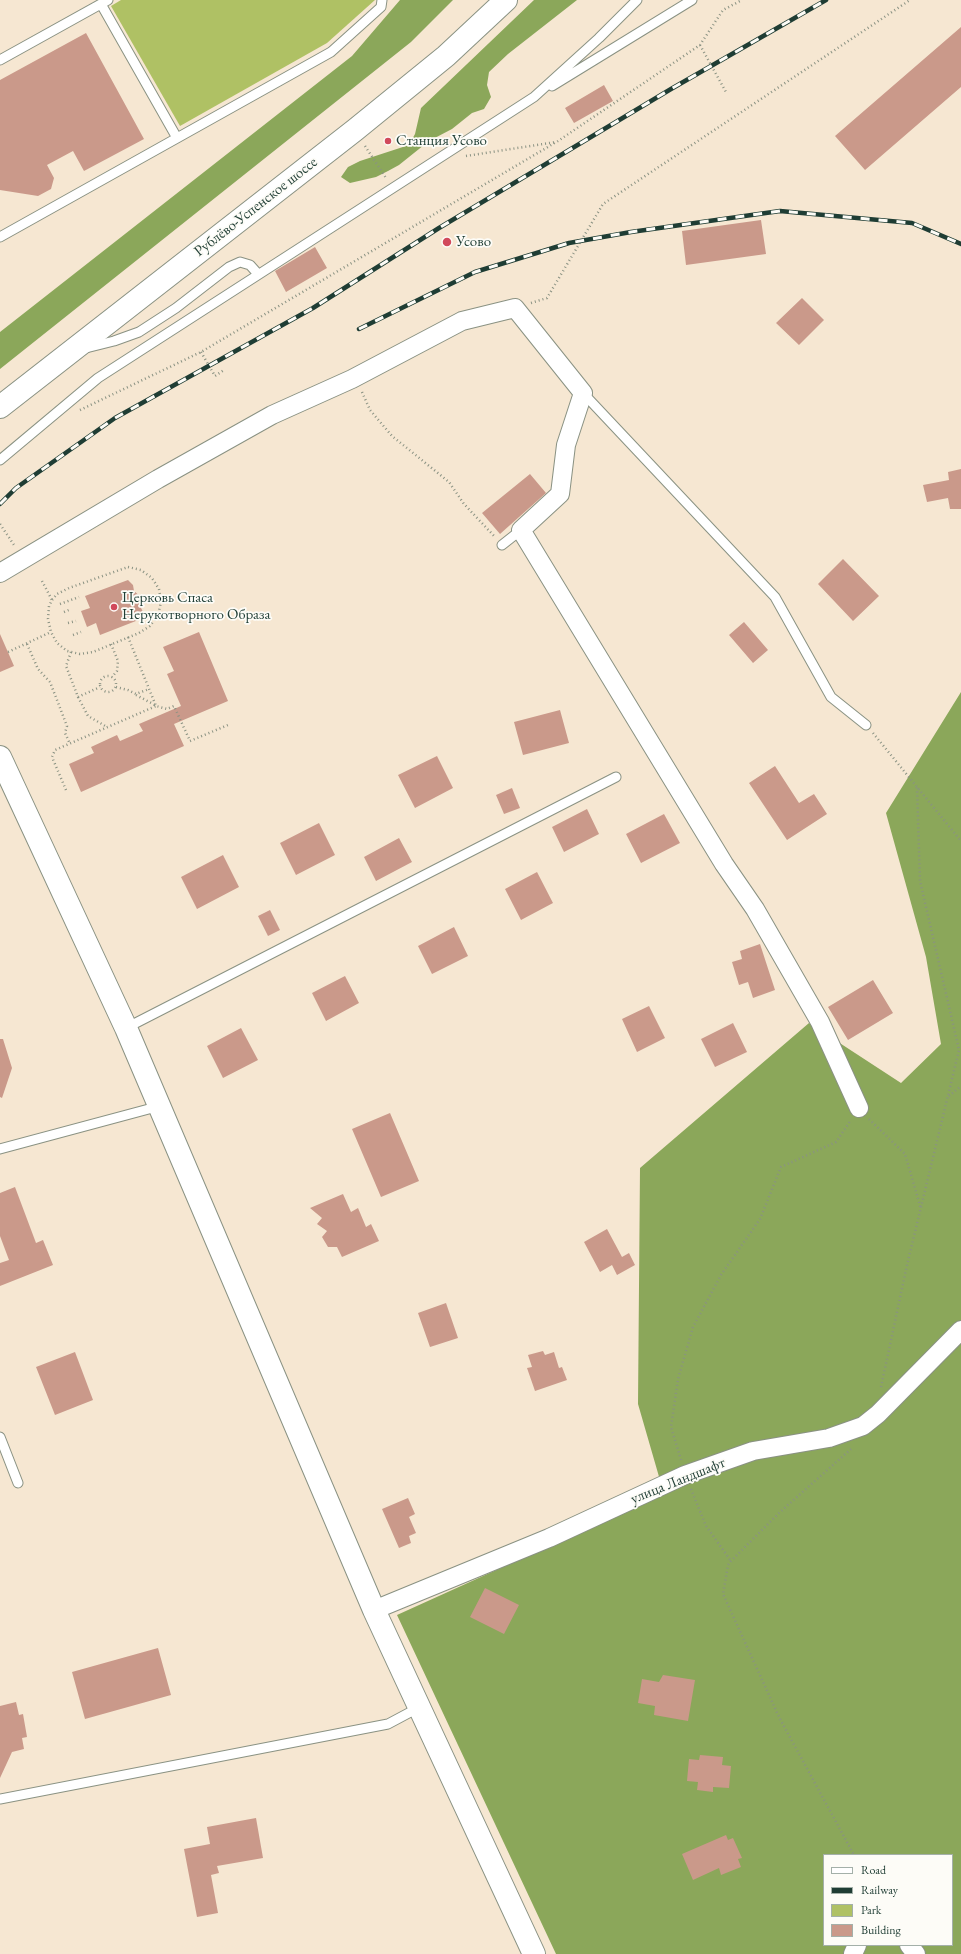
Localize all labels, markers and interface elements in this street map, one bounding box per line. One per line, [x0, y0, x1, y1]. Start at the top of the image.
place label: Станция Усово [396, 132, 487, 150]
marker: Станция Усово [383, 136, 393, 146]
street label: Рублёво-Успенское шоссе [191, 153, 321, 261]
place label: Усово [456, 233, 491, 251]
marker: Усово [441, 236, 453, 248]
place label: Церковь Спаса Нерукотворного Образа [122, 589, 271, 624]
marker: Церковь Спаса Нерукотворного Образа [109, 602, 119, 612]
street label: улица Ландшафт [628, 1454, 728, 1508]
legend [823, 1854, 953, 1946]
text: Road [861, 1862, 886, 1878]
text: Railway [861, 1882, 898, 1898]
text: Park [861, 1902, 881, 1918]
text: Building [861, 1922, 901, 1938]

